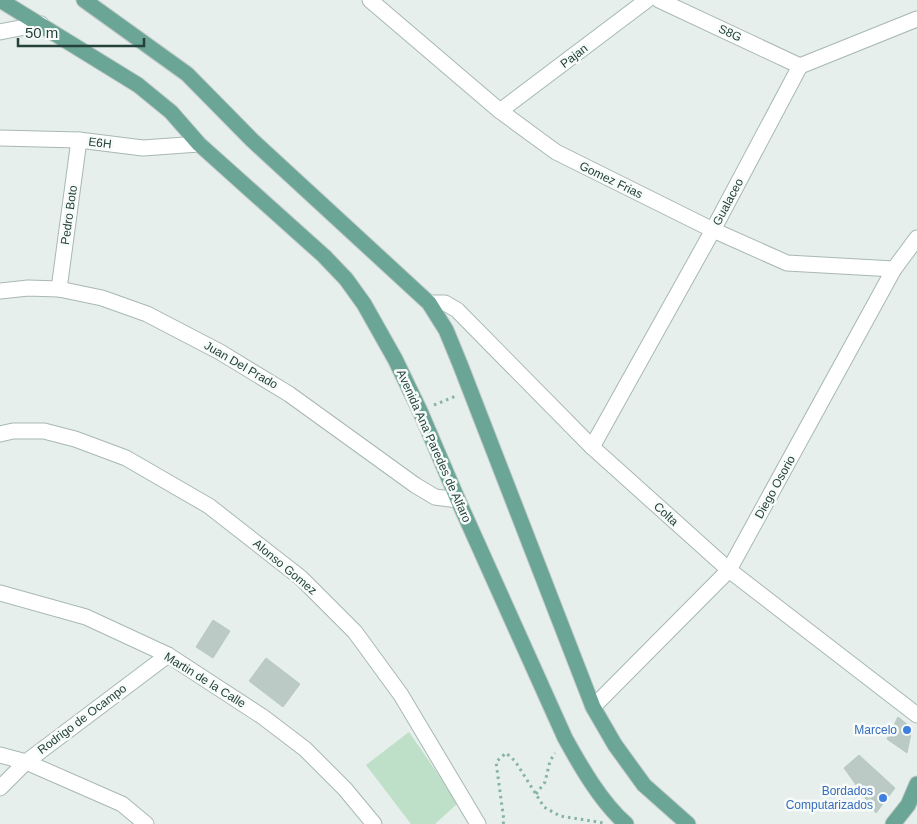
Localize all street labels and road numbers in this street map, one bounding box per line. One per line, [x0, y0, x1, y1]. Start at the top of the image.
street label: S8G [716, 22, 744, 44]
street label: Pajan [558, 41, 590, 71]
street label: E6H [88, 135, 112, 151]
street label: Gomez Frias [577, 159, 645, 201]
street label: Gualaceo [710, 176, 746, 228]
street label: Pedro Boto [58, 184, 80, 246]
street label: Juan Del Prado [202, 338, 281, 392]
street label: Avenida Ana Paredes de Alfaro [394, 367, 474, 525]
street label: Diego Osorio [752, 453, 798, 521]
street label: Colta [651, 499, 681, 529]
street label: Alonso Gomez [250, 536, 320, 598]
street label: Martin de la Calle [162, 649, 249, 711]
street label: Rodrigo de Ocampo [35, 681, 129, 757]

